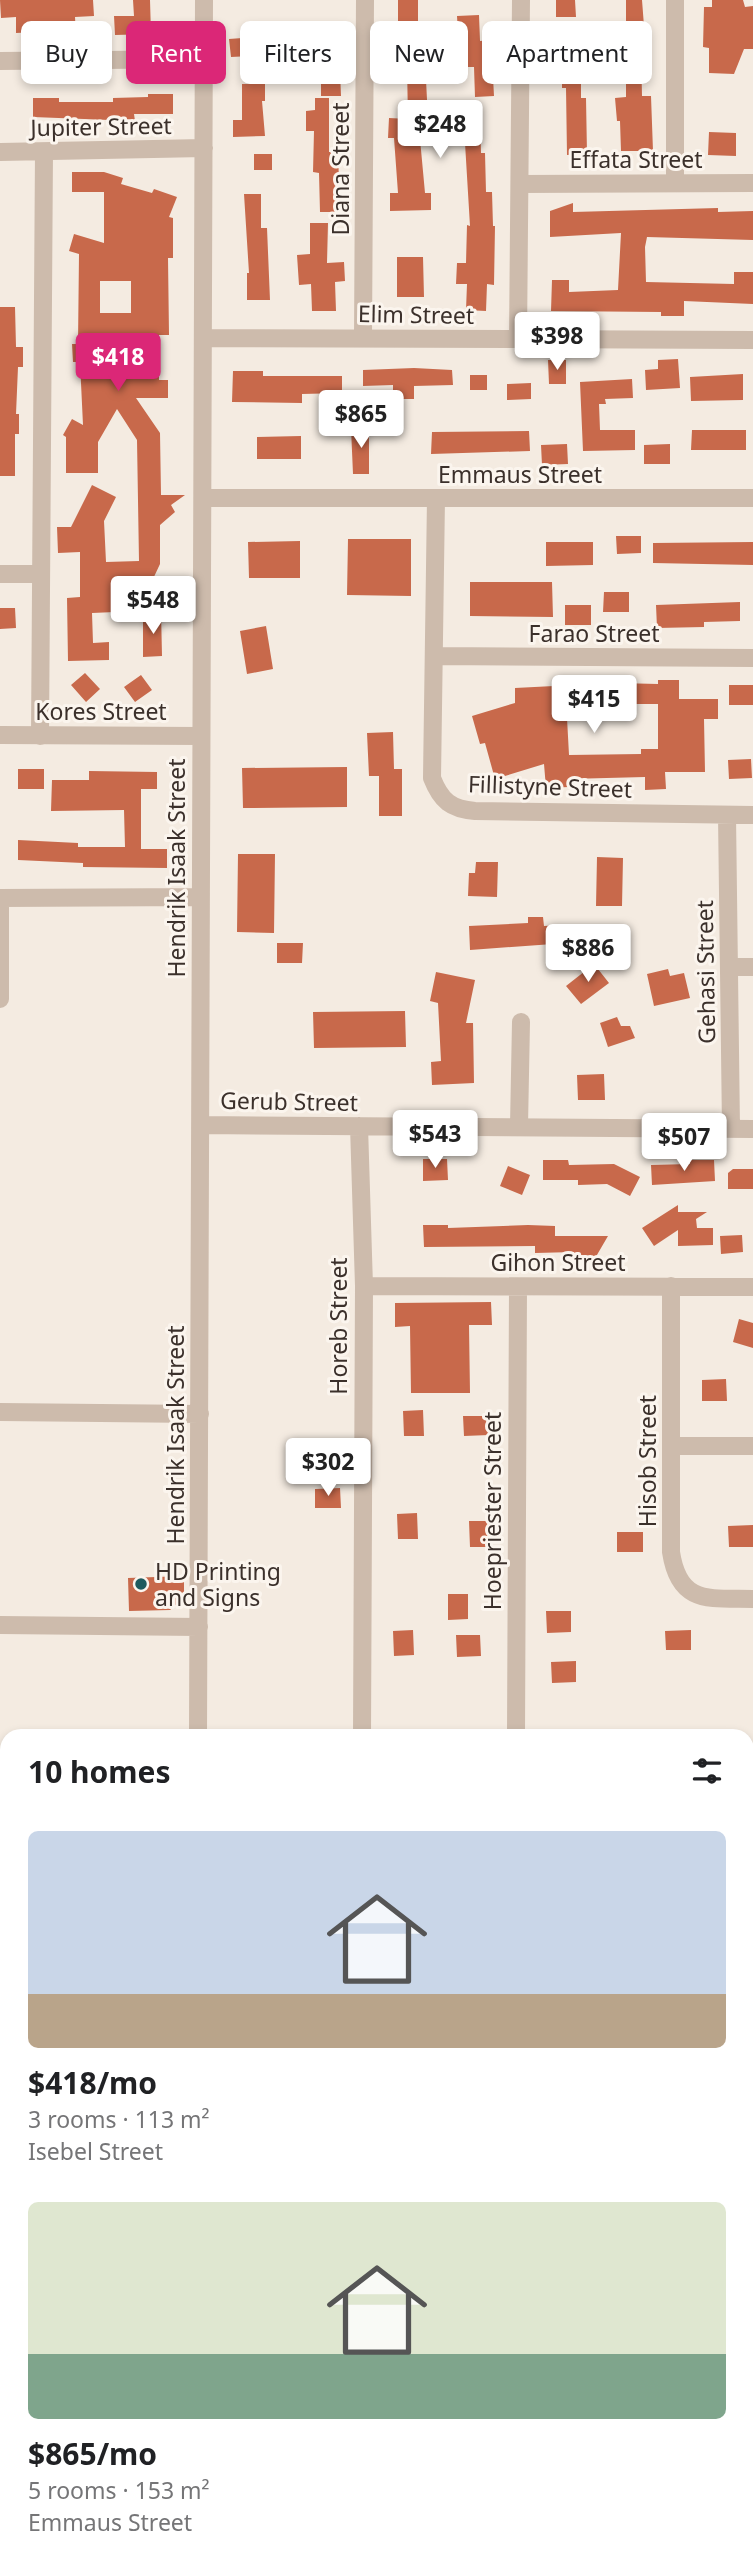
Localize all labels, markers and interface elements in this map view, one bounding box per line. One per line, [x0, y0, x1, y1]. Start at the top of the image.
chip: Buy [21, 21, 112, 84]
chip: Rent [126, 21, 226, 84]
chip: Filters [240, 21, 356, 84]
chip: New [370, 21, 468, 84]
chip: Apartment [482, 21, 652, 84]
pin: $248 [399, 100, 481, 160]
street label: Diana Street [324, 103, 356, 235]
text: $248 [414, 107, 466, 139]
street label: Jupiter Street [28, 109, 172, 143]
street label: Effata Street [570, 143, 702, 175]
street label: Elim Street [358, 297, 474, 331]
pin: $398 [516, 312, 598, 372]
text: $398 [531, 319, 583, 351]
pin: $418 [77, 334, 159, 393]
text: $418 [92, 340, 144, 372]
pin: $865 [320, 391, 402, 450]
text: $865 [335, 397, 387, 429]
street label: Emmaus Street [438, 458, 602, 490]
pin: $548 [112, 576, 194, 636]
text: $548 [127, 583, 179, 615]
street label: Farao Street [529, 617, 659, 649]
pin: $415 [553, 676, 635, 735]
text: $415 [568, 682, 620, 714]
street label: Kores Street [35, 695, 167, 727]
street label: Hendrik Isaak Street [160, 758, 192, 978]
street label: Fillistyne Street [467, 767, 633, 805]
street label: Gehasi Street [688, 900, 722, 1044]
pin: $886 [547, 925, 629, 984]
text: $886 [562, 931, 614, 963]
street label: Gerub Street [220, 1084, 358, 1118]
pin: $543 [394, 1110, 476, 1170]
pin: $507 [643, 1114, 725, 1173]
text: $543 [409, 1117, 461, 1149]
text: $507 [658, 1120, 710, 1152]
street label: Gihon Street [490, 1246, 626, 1278]
street label: Horeb Street [322, 1257, 354, 1395]
street label: Hendrik Isaak Street [159, 1325, 191, 1545]
street label: Hisob Street [631, 1395, 663, 1527]
street label: Hoepriester Street [476, 1412, 508, 1610]
pin: $302 [287, 1438, 369, 1498]
text: $302 [302, 1445, 354, 1477]
place label: HD Printing and Signs [155, 1555, 281, 1613]
marker: HD Printing and Signs [133, 1576, 149, 1592]
text: 10 homes [28, 1751, 171, 1792]
icon: filters [688, 1752, 726, 1790]
icon: home [314, 1876, 440, 2002]
text: $418/mo [28, 2062, 157, 2103]
text: 3 rooms · 113 m² [28, 2103, 210, 2135]
text: Isebel Street [28, 2135, 163, 2167]
icon: home [314, 2247, 440, 2373]
text: $865/mo [28, 2433, 157, 2474]
text: 5 rooms · 153 m² [28, 2474, 210, 2506]
text: Emmaus Street [28, 2506, 192, 2538]

